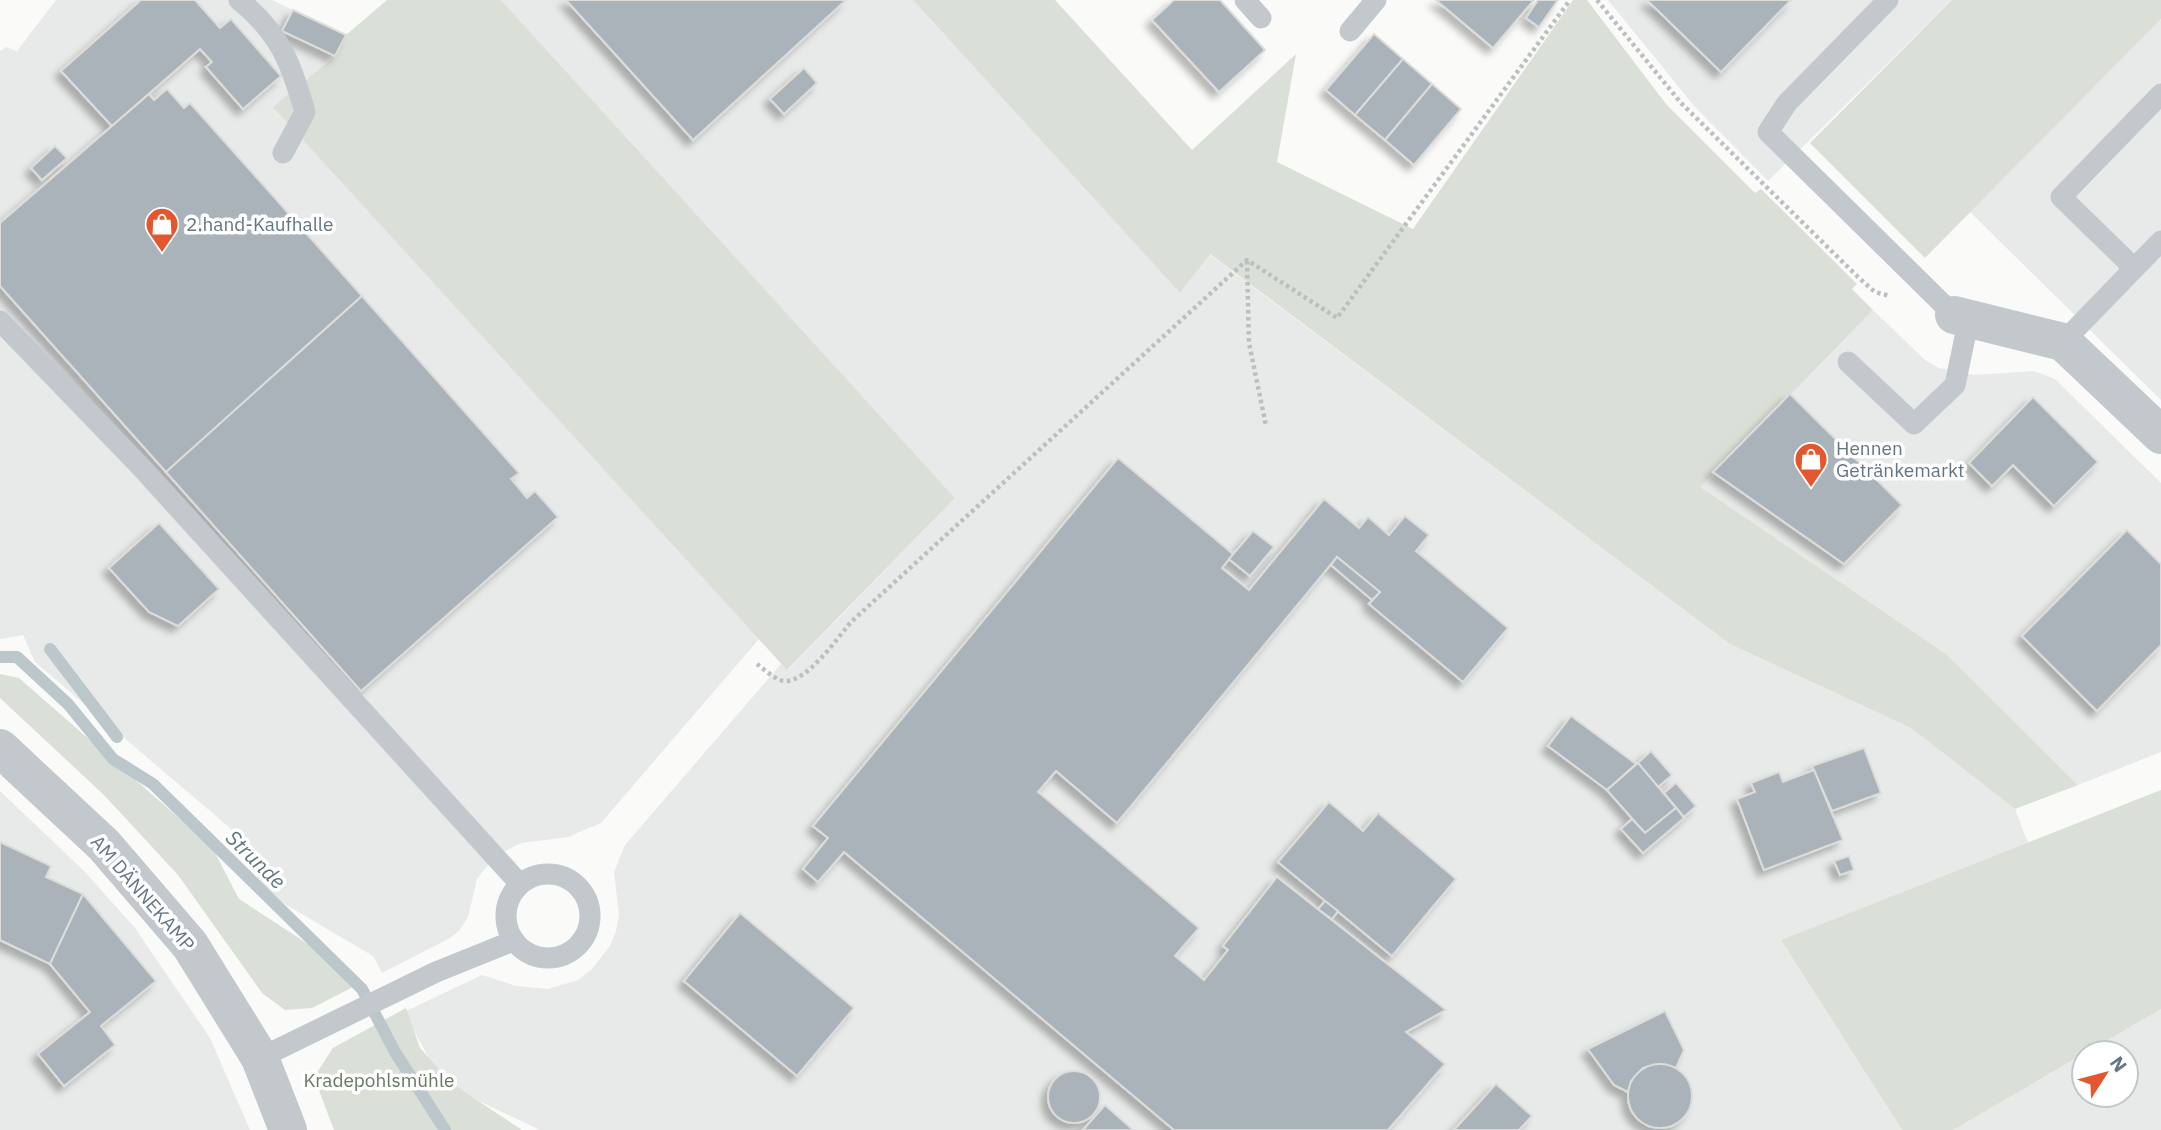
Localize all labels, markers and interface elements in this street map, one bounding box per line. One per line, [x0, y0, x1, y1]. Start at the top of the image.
shop icon: 2.hand-Kaufhalle [143, 205, 181, 254]
place label: 2.hand-Kaufhalle [186, 212, 333, 236]
place label: Hennen Getränkemarkt [1836, 436, 1964, 482]
shop icon: Hennen Getränkemarkt [1792, 440, 1830, 489]
water label: Strunde [220, 824, 292, 895]
street label: AM DÄNNEKAMP [86, 830, 200, 956]
north arrow [2070, 1039, 2140, 1109]
text: N [2105, 1051, 2133, 1077]
park label: Kradepohlsmühle [304, 1068, 455, 1092]

